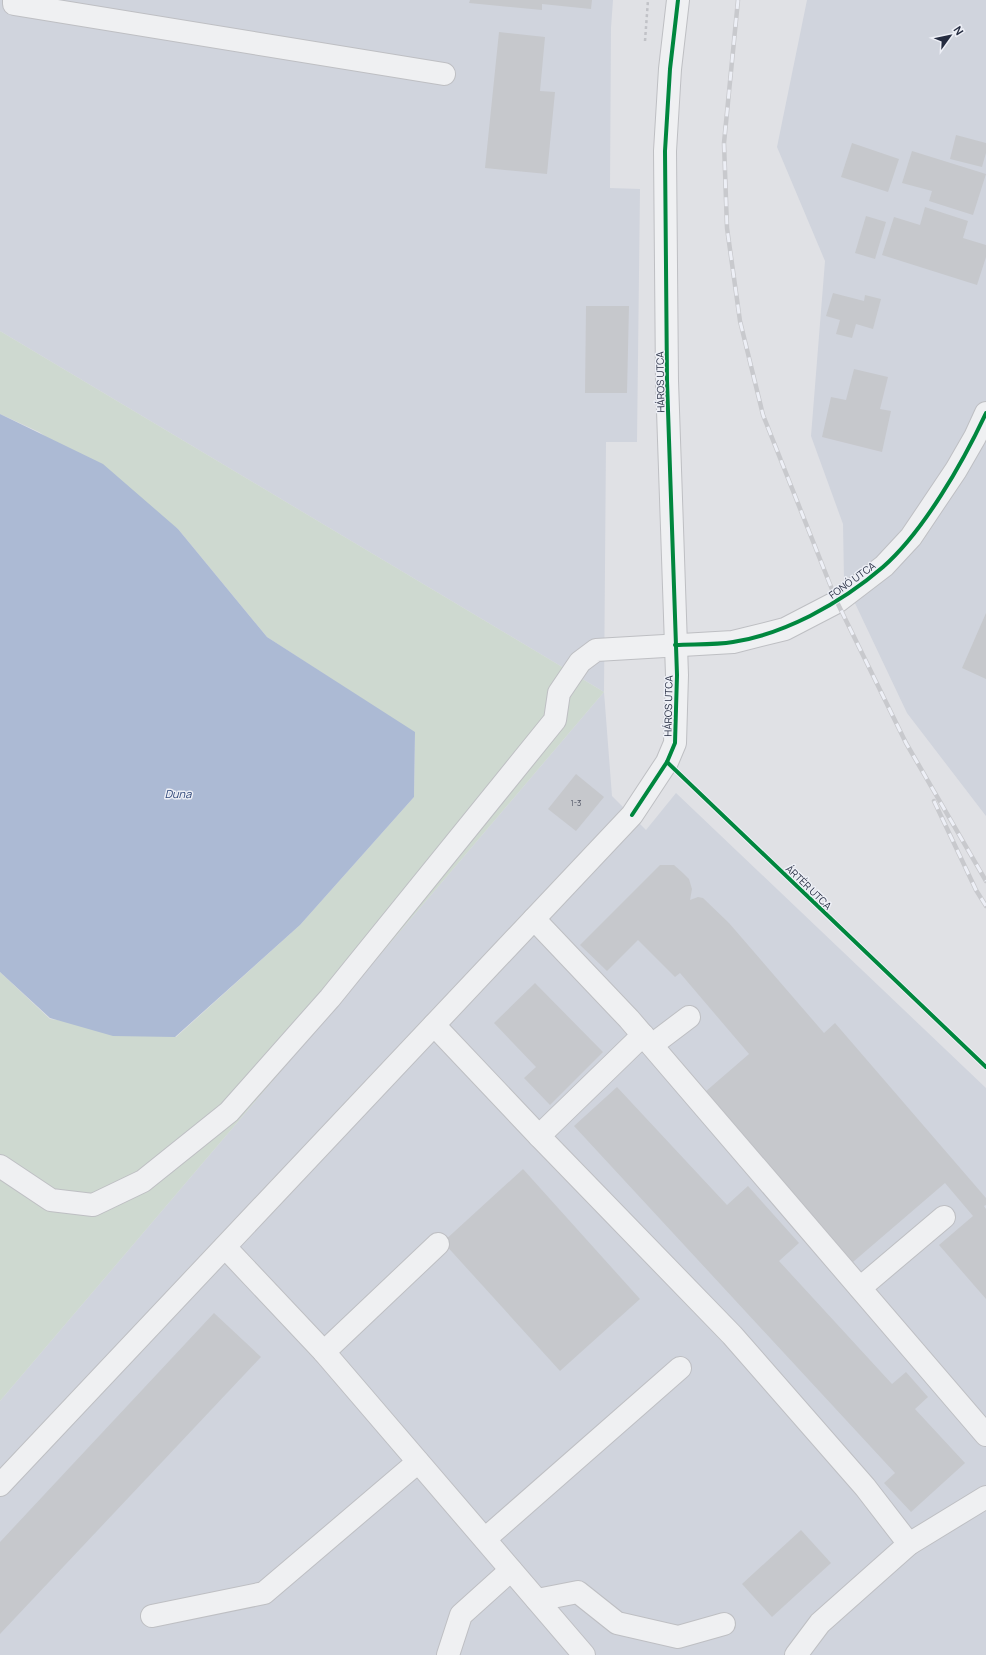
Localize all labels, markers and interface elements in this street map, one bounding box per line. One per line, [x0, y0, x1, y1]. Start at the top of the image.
north arrow [930, 16, 970, 56]
text: N [950, 23, 967, 38]
street label: HÁROS UTCA [652, 351, 668, 413]
street label: FONÓ UTCA [826, 558, 879, 602]
street label: HÁROS UTCA [660, 675, 676, 737]
water label: Duna [165, 786, 192, 801]
house number: 1-3 [571, 797, 581, 808]
street label: ÁRTÉR UTCA [783, 862, 836, 913]

